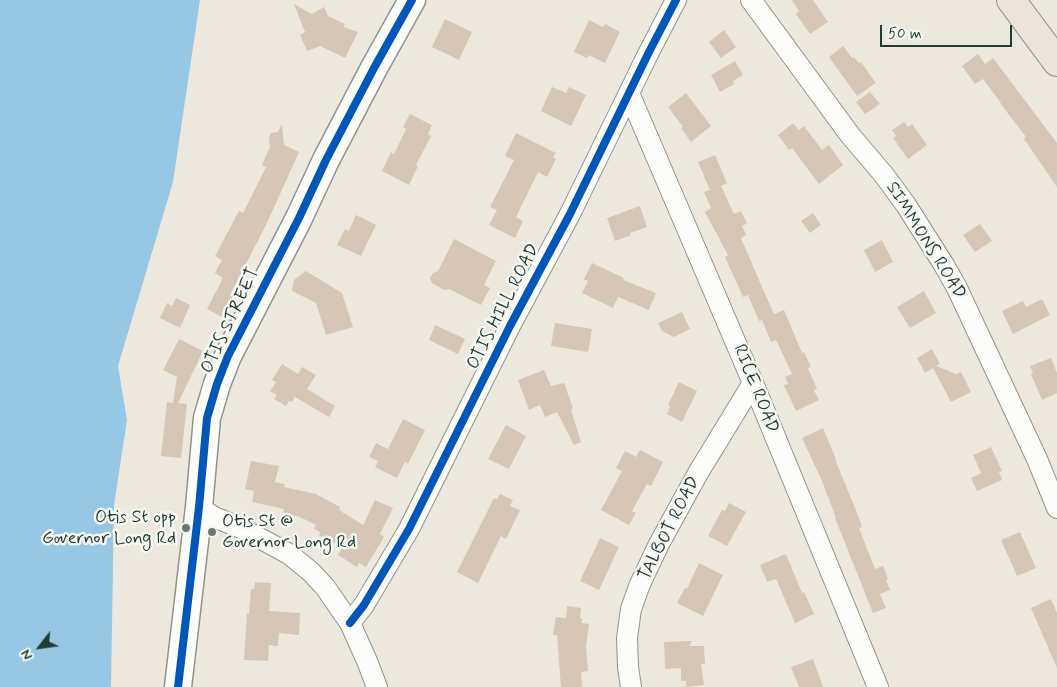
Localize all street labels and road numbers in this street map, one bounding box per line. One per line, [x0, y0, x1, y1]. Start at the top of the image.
street label: SIMMONS ROAD [880, 178, 970, 304]
street label: OTIS HILL ROAD [463, 241, 545, 373]
street label: OTIS STREET [197, 265, 265, 377]
street label: RICE ROAD [727, 341, 783, 437]
street label: TALBOT ROAD [634, 473, 706, 585]

